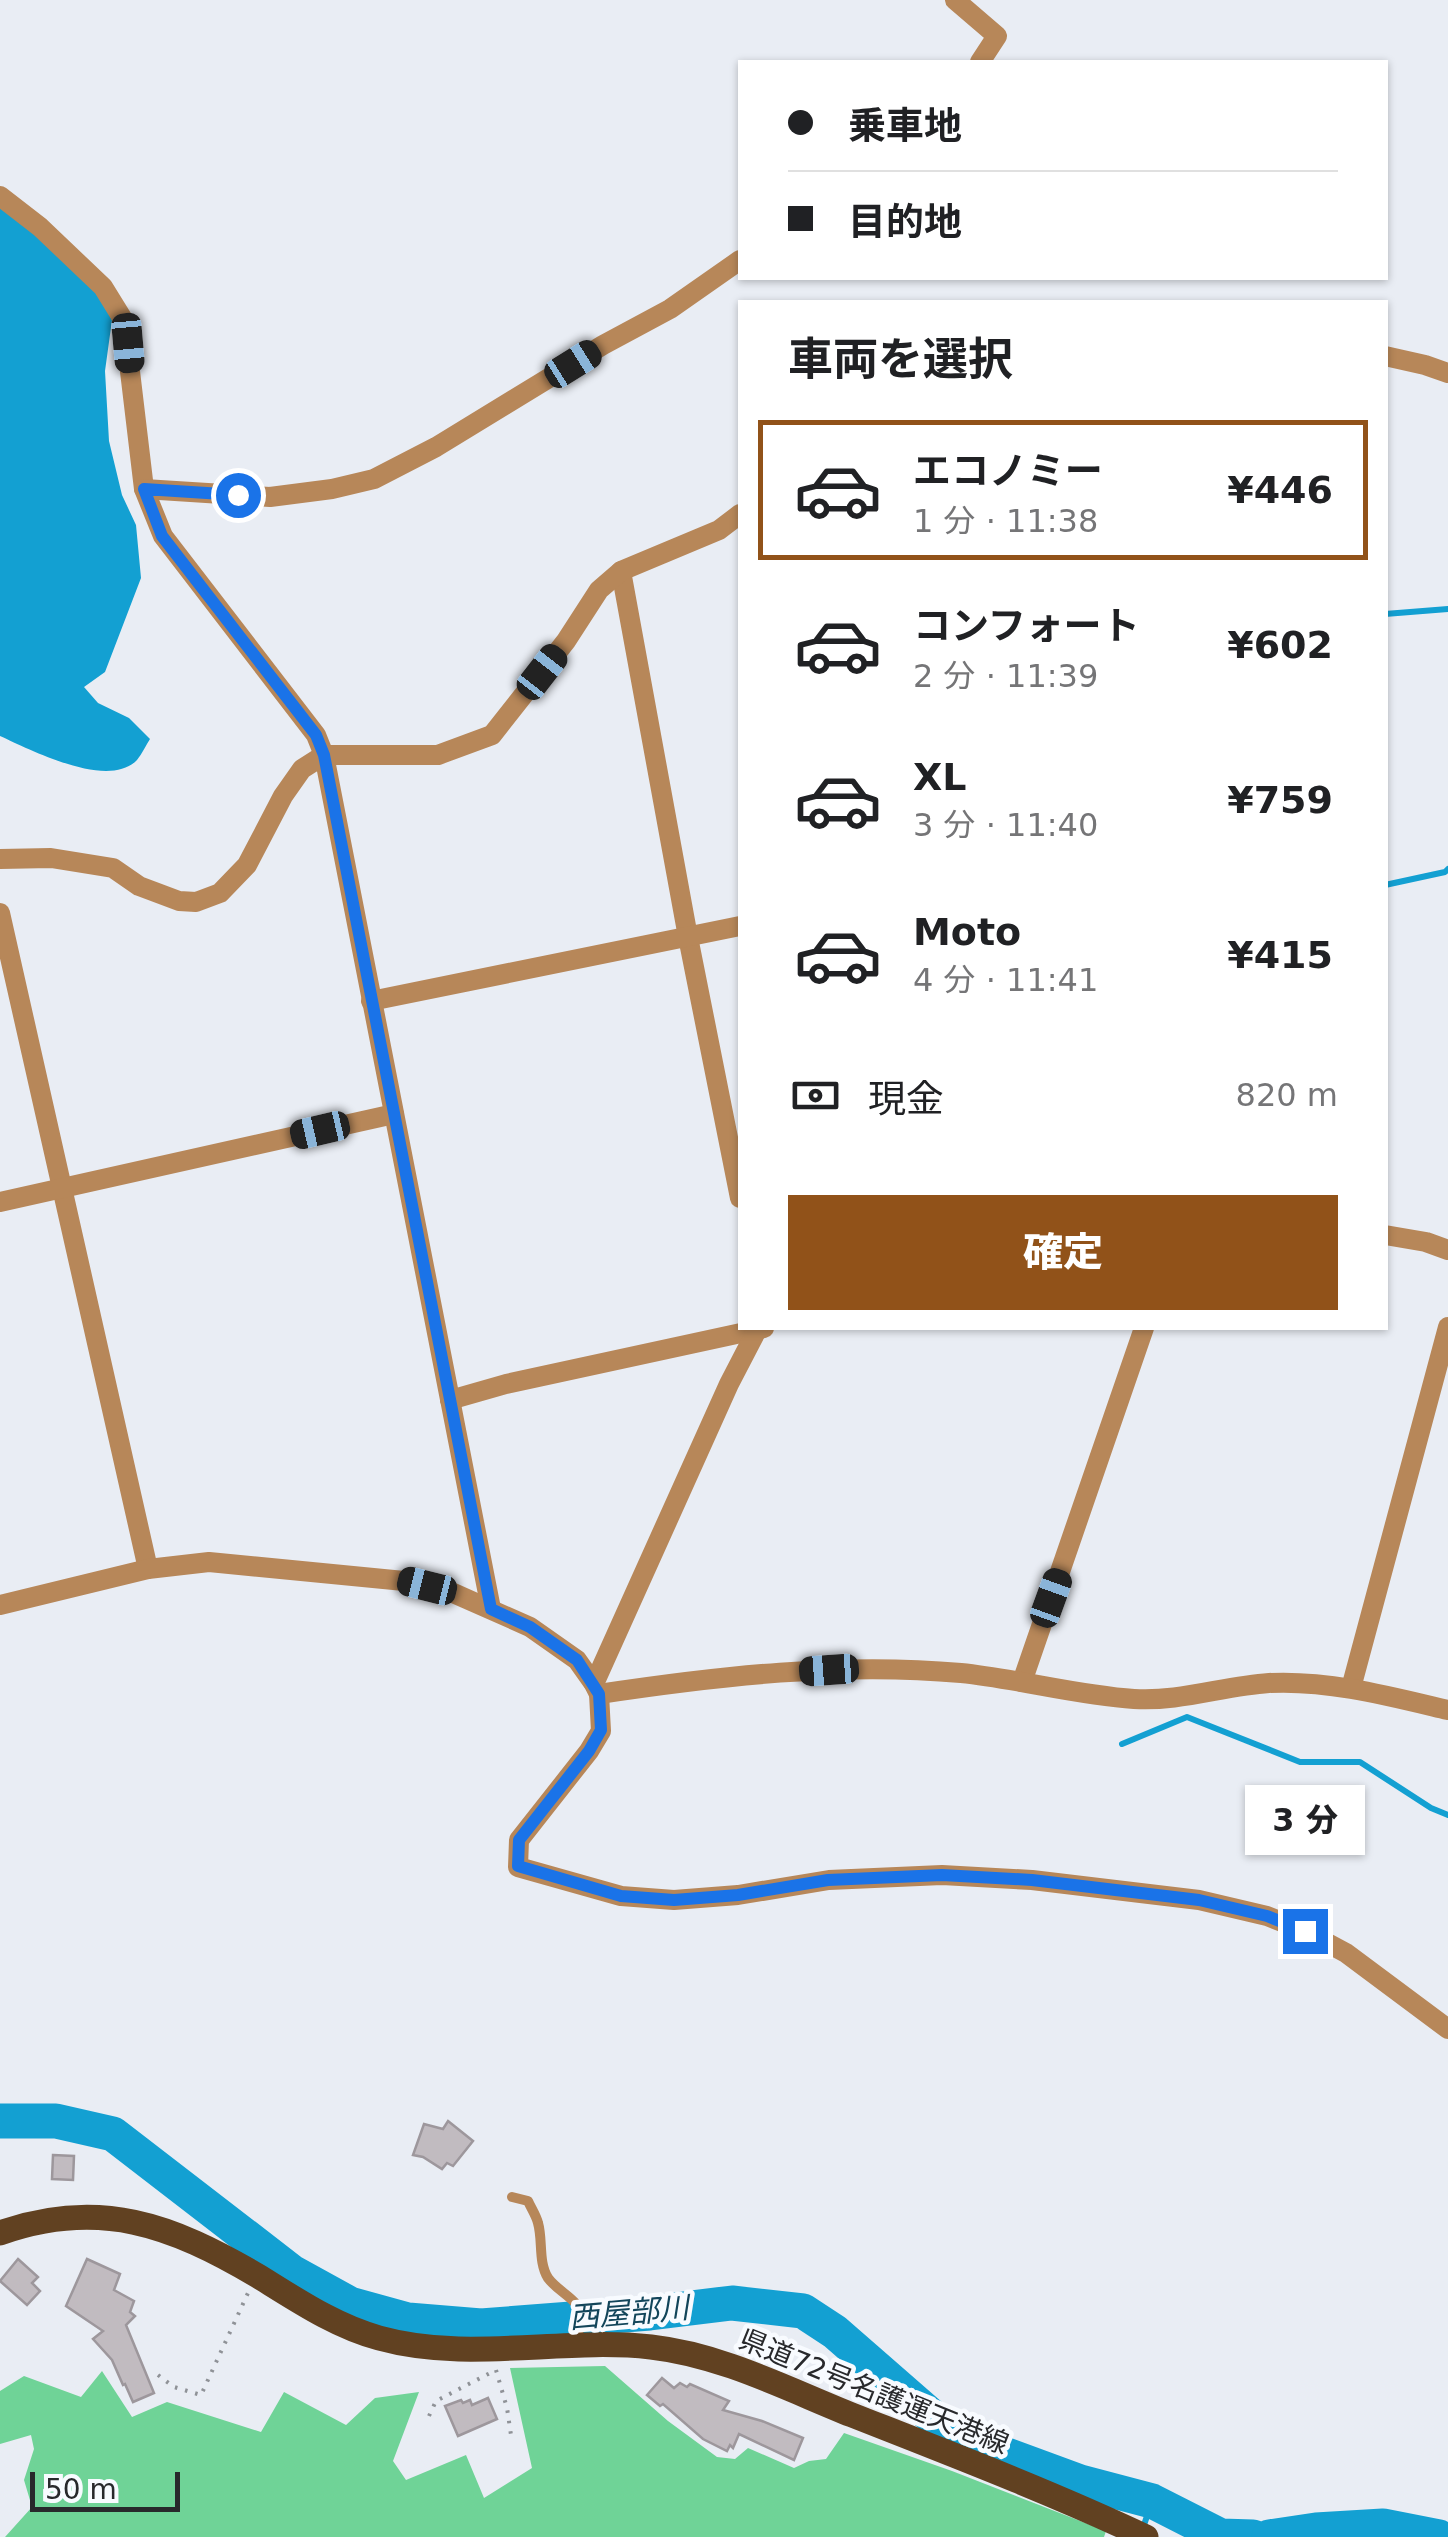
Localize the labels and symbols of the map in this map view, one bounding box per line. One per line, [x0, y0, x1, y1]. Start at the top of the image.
car [110, 312, 146, 374]
car [540, 335, 606, 393]
route start [216, 473, 261, 518]
car [512, 639, 572, 705]
car [287, 1109, 353, 1151]
car [394, 1564, 460, 1608]
car [1027, 1565, 1075, 1631]
car [798, 1653, 860, 1687]
callout: 3 分 [1245, 1786, 1365, 1856]
route end [1283, 1909, 1328, 1954]
water label: 西屋部川 [568, 2290, 693, 2335]
street label: 県道72号名護運天港線 [734, 2322, 1013, 2461]
scale bar [30, 2467, 180, 2512]

